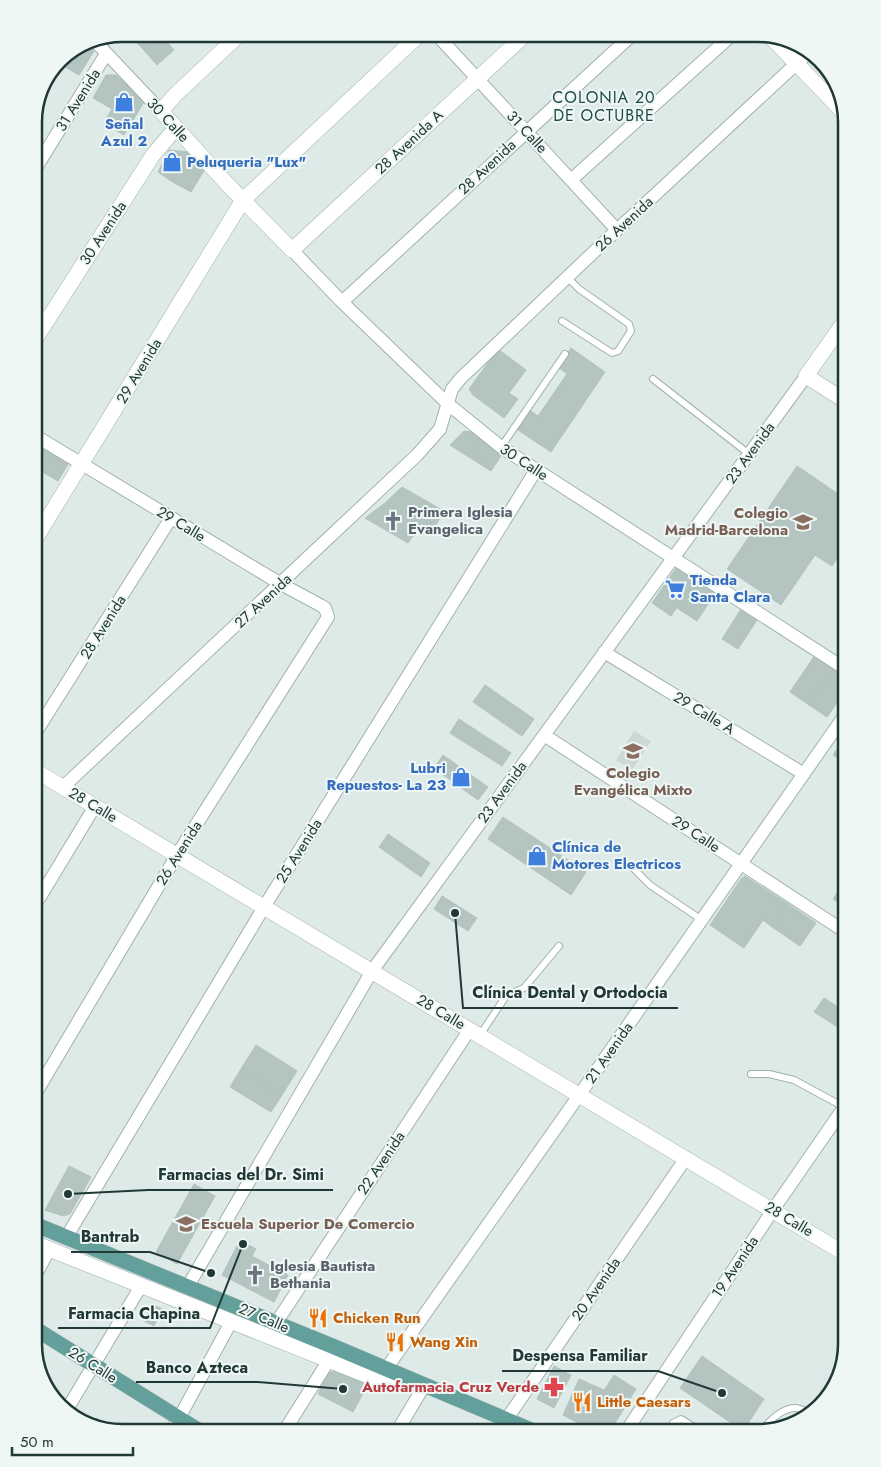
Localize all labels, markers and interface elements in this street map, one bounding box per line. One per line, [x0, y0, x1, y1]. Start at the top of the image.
street label: 31 Avenida [50, 64, 106, 136]
district label: COLONIA 20 DE OCTUBRE [552, 86, 656, 127]
shop icon: Señal Azul 2 [113, 91, 135, 113]
street label: 30 Calle [142, 93, 195, 147]
street label: 28 Avenida A [370, 104, 448, 180]
street label: 31 Calle [501, 106, 553, 159]
place label: Señal Azul 2 [100, 113, 147, 152]
street label: 28 Avenida [453, 134, 521, 200]
shop icon: Peluqueria "Lux" [161, 151, 183, 173]
place label: Peluqueria "Lux" [187, 151, 307, 173]
street label: 26 Avenida [590, 191, 658, 257]
street label: 30 Avenida [74, 197, 132, 269]
street label: 29 Avenida [111, 334, 167, 408]
street label: 23 Avenida [720, 417, 780, 489]
street label: 30 Calle [495, 438, 553, 486]
street label: 29 Calle [152, 501, 210, 547]
place label: Primera Iglesia Evangelica [408, 501, 513, 540]
place label: Colegio Madrid-Barcelona [665, 502, 788, 541]
church icon: Primera Iglesia Evangelica [382, 510, 404, 532]
school or university icon: Colegio Madrid-Barcelona [792, 511, 814, 533]
street label: 27 Avenida [229, 569, 297, 633]
place label: Tienda Santa Clara [690, 569, 770, 608]
supermarket icon: Tienda Santa Clara [664, 578, 686, 600]
street label: 28 Avenida [75, 591, 131, 663]
street label: 29 Calle A [669, 686, 739, 740]
school or university icon: Colegio Evangélica Mixto [622, 740, 644, 762]
street label: 23 Avenida [472, 756, 532, 828]
place label: Lubri Repuestos- La 23 [326, 757, 446, 796]
place label: Colegio Evangélica Mixto [574, 762, 692, 801]
shop icon: Lubri Repuestos- La 23 [450, 766, 472, 788]
street label: 28 Calle [64, 782, 122, 828]
street label: 29 Calle [667, 810, 725, 858]
street label: 25 Avenida [271, 815, 327, 887]
street label: 26 Avenida [150, 816, 208, 890]
place label: Clínica de Motores Electricos [552, 836, 681, 875]
shop icon: Clínica de Motores Electricos [526, 845, 548, 867]
callout: Clínica Dental y Ortodocia [463, 977, 678, 1008]
text: Clínica Dental y Ortodocia [472, 981, 668, 1004]
street label: 28 Calle [412, 989, 470, 1035]
street label: 21 Avenida [580, 1018, 638, 1088]
street label: 22 Avenida [352, 1127, 410, 1199]
callout: Farmacias del Dr. Simi [148, 1159, 333, 1190]
text: Farmacias del Dr. Simi [158, 1163, 324, 1186]
street label: 28 Calle [760, 1196, 818, 1242]
school or university icon: Escuela Superior De Comercio [175, 1213, 197, 1235]
place label: Escuela Superior De Comercio [201, 1213, 415, 1235]
callout: Bantrab [71, 1221, 150, 1252]
text: Bantrab [81, 1225, 139, 1248]
street label: 19 Avenida [706, 1232, 764, 1302]
street label: 20 Avenida [566, 1253, 626, 1325]
place label: Iglesia Bautista Bethania [270, 1255, 375, 1294]
church icon: Iglesia Bautista Bethania [244, 1264, 266, 1286]
callout: Farmacia Chapina [58, 1297, 210, 1328]
street label: 27 Calle [235, 1298, 293, 1339]
text: Farmacia Chapina [68, 1302, 200, 1325]
restaurant icon: Chicken Run [307, 1307, 329, 1329]
place label: Chicken Run [333, 1307, 421, 1329]
restaurant icon: Wang Xin [384, 1331, 406, 1353]
place label: Wang Xin [410, 1331, 478, 1353]
callout: Despensa Familiar [502, 1340, 658, 1371]
street label: 26 Calle [64, 1341, 122, 1389]
text: Despensa Familiar [512, 1344, 648, 1367]
callout: Banco Azteca [136, 1351, 258, 1382]
text: Banco Azteca [146, 1356, 248, 1379]
place label: Autofarmacia Cruz Verde [361, 1376, 539, 1398]
pharmacy icon: Autofarmacia Cruz Verde [543, 1376, 565, 1398]
restaurant icon: Little Caesars [571, 1391, 593, 1413]
place label: Little Caesars [597, 1391, 691, 1413]
scale bar [12, 1424, 134, 1456]
text: 50 m [20, 1431, 54, 1453]

